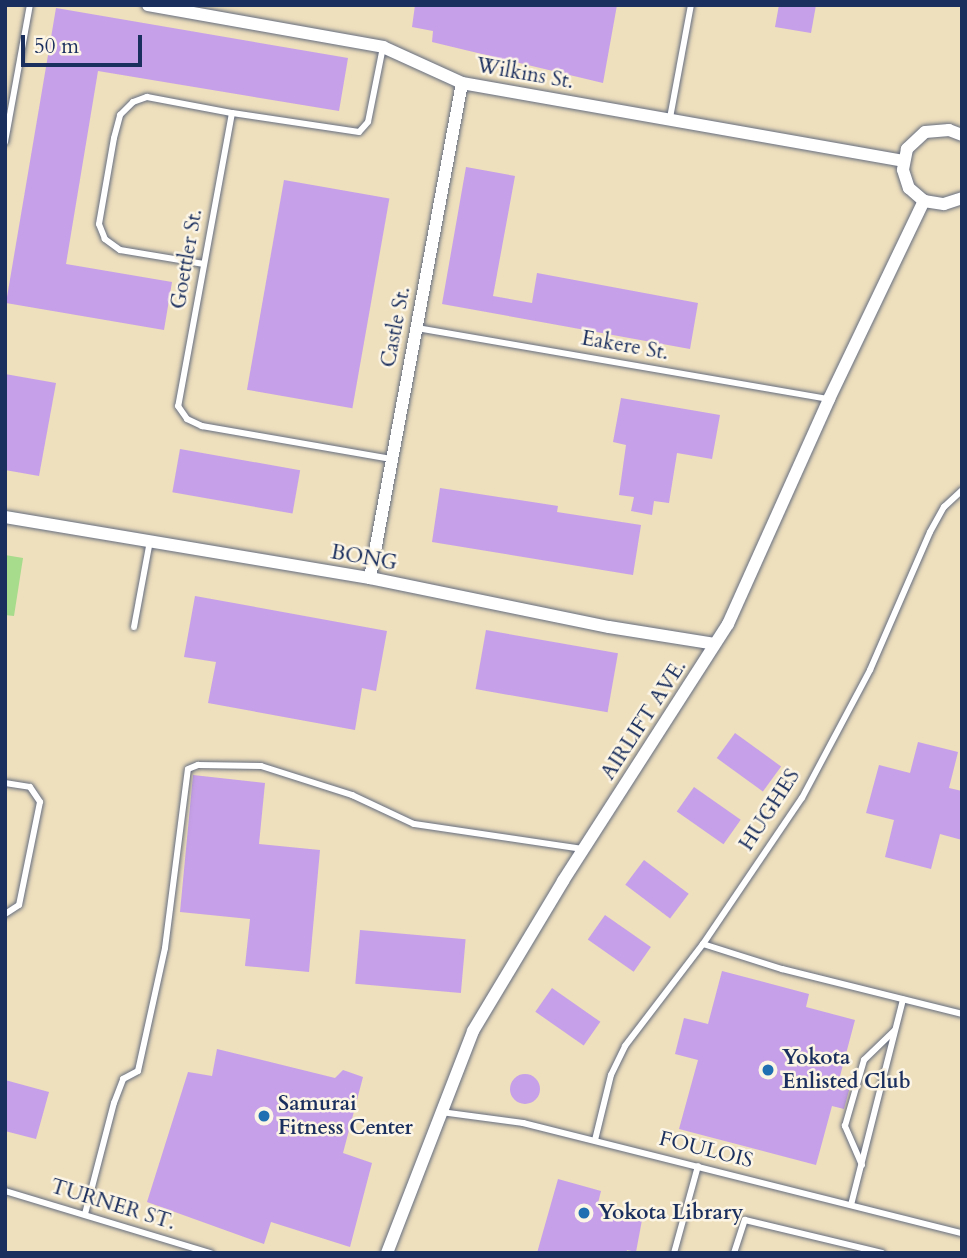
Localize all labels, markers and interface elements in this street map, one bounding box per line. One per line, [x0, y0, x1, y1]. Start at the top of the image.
scale bar [24, 21, 145, 65]
text: 50 m [34, 32, 79, 61]
street label: Wilkins St. [474, 53, 576, 95]
street label: Goettler St. [166, 207, 208, 311]
street label: Castle St. [376, 284, 416, 370]
street label: Eakere St. [579, 326, 671, 366]
street label: BONG [329, 540, 399, 576]
street label: AIRLIFT AVE. [596, 655, 692, 785]
street label: HUGHES [734, 764, 806, 856]
place label: Yokota Enlisted Club [782, 1045, 911, 1095]
marker: Yokota Enlisted Club [760, 1062, 776, 1078]
place label: Samurai Fitness Center [278, 1091, 413, 1141]
marker: Samurai Fitness Center [256, 1108, 272, 1124]
street label: FOULOIS [656, 1126, 756, 1174]
street label: TURNER ST. [47, 1174, 179, 1236]
place label: Yokota Library [598, 1200, 743, 1226]
marker: Yokota Library [576, 1205, 592, 1221]

